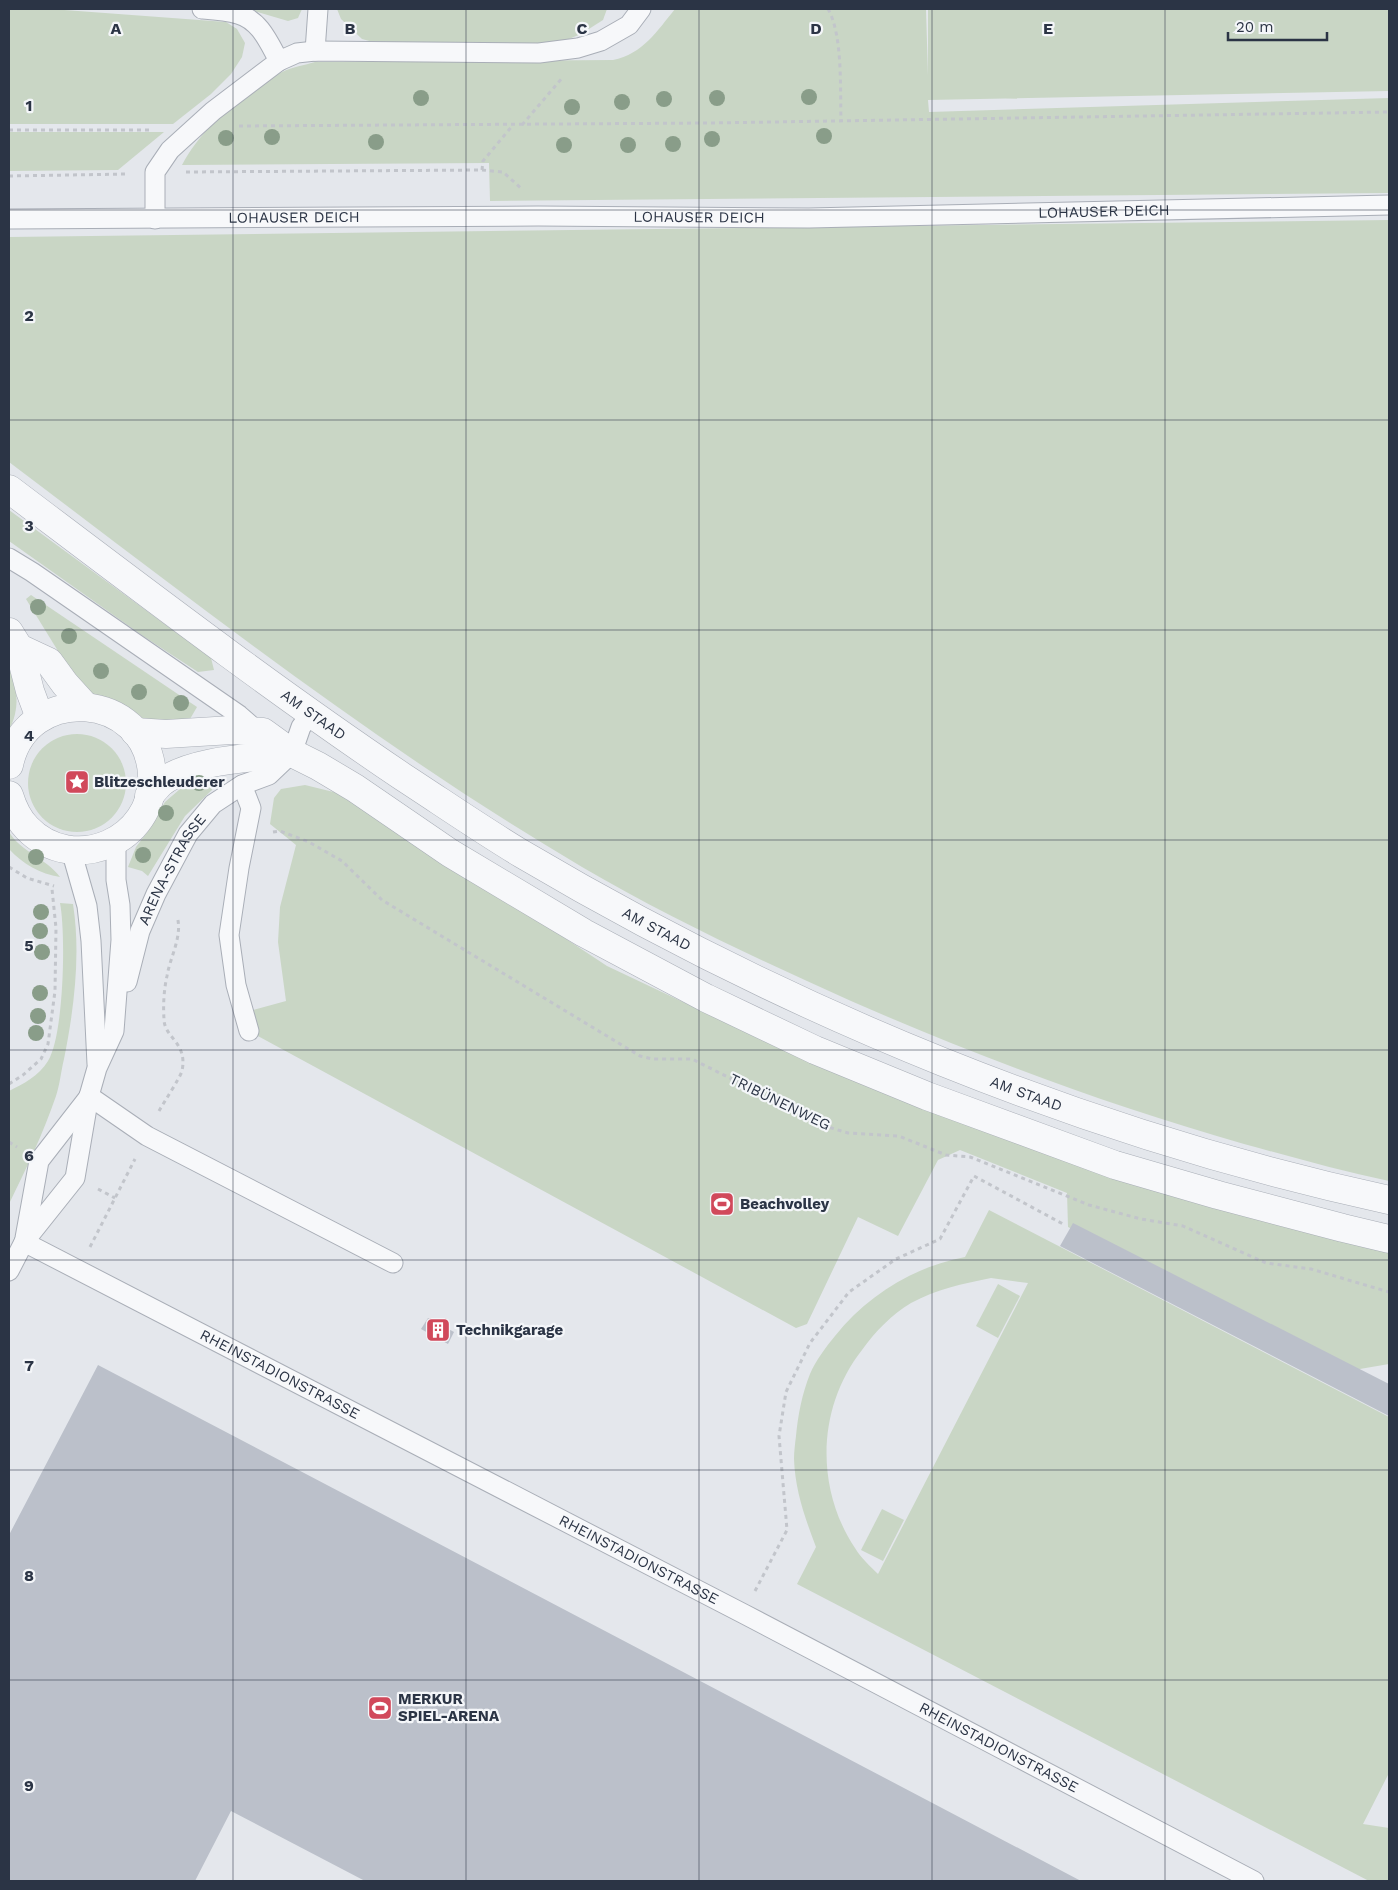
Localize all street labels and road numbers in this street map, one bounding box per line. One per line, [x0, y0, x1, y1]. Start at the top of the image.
street label: LOHAUSER DEICH [1038, 201, 1170, 222]
street label: LOHAUSER DEICH [228, 208, 360, 227]
street label: LOHAUSER DEICH [633, 208, 765, 227]
street label: AM STAAD [277, 686, 349, 744]
street label: ARENA-STRASSE [135, 810, 210, 928]
street label: AM STAAD [619, 904, 694, 955]
street label: TRIBÜNENWEG [727, 1070, 833, 1134]
street label: AM STAAD [988, 1072, 1065, 1115]
street label: RHEINSTADIONSTRASSE [197, 1326, 363, 1423]
street label: RHEINSTADIONSTRASSE [556, 1511, 722, 1608]
street label: RHEINSTADIONSTRASSE [916, 1698, 1081, 1796]

